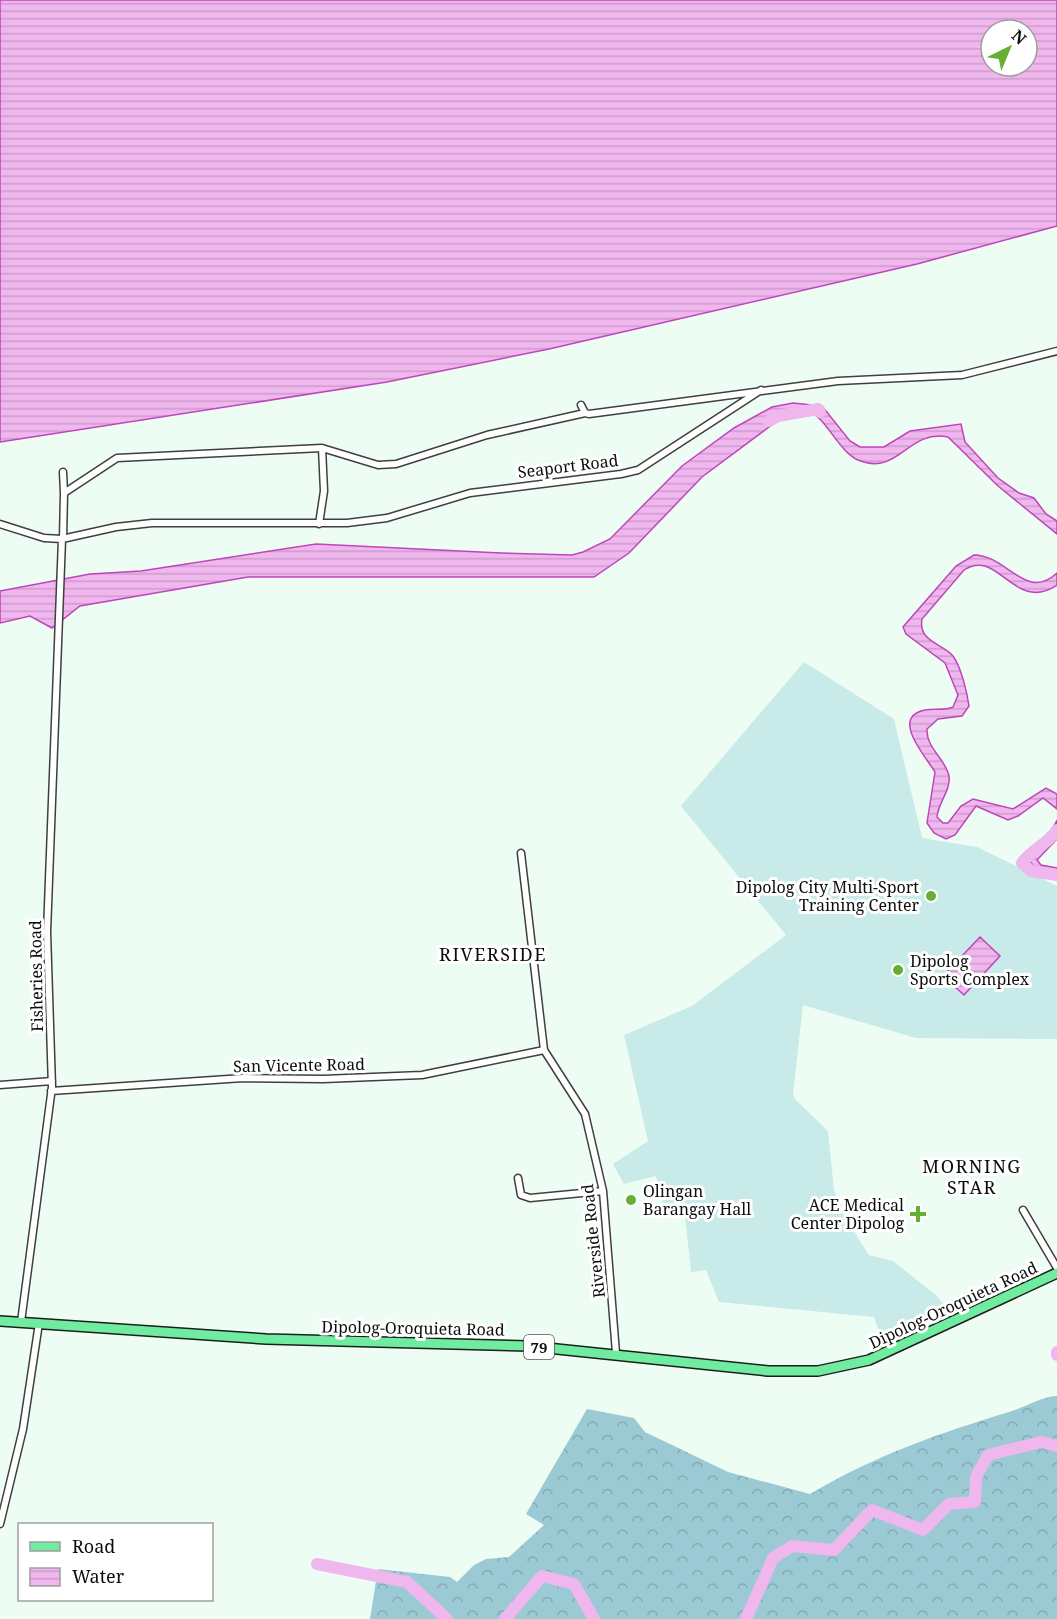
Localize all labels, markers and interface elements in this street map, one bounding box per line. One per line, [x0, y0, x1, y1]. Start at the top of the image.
north arrow [979, 18, 1039, 78]
text: N [1007, 25, 1032, 50]
street label: Seaport Road [516, 449, 620, 483]
place label: Dipolog City Multi-Sport Training Center [736, 876, 919, 916]
marker: Dipolog City Multi-Sport Training Center [924, 889, 938, 903]
street label: Fisheries Road [24, 920, 48, 1032]
district label: RIVERSIDE [439, 942, 547, 966]
place label: Dipolog Sports Complex [910, 950, 1030, 990]
marker: Dipolog Sports Complex [891, 963, 905, 977]
street label: San Vicente Road [233, 1053, 365, 1077]
district label: MORNING STAR [922, 1154, 1022, 1199]
place label: Olingan Barangay Hall [643, 1180, 751, 1220]
street label: Riverside Road [576, 1183, 610, 1299]
marker: Olingan Barangay Hall [624, 1193, 638, 1207]
place label: ACE Medical Center Dipolog [791, 1194, 904, 1234]
marker: ACE Medical Center Dipolog [909, 1205, 927, 1223]
street label: Dipolog-Oroquieta Road [865, 1256, 1041, 1354]
street label: Dipolog-Oroquieta Road [321, 1315, 505, 1341]
road number: 79 [524, 1335, 554, 1359]
legend [18, 1523, 213, 1601]
text: Road [72, 1534, 115, 1558]
text: Water [72, 1564, 125, 1588]

